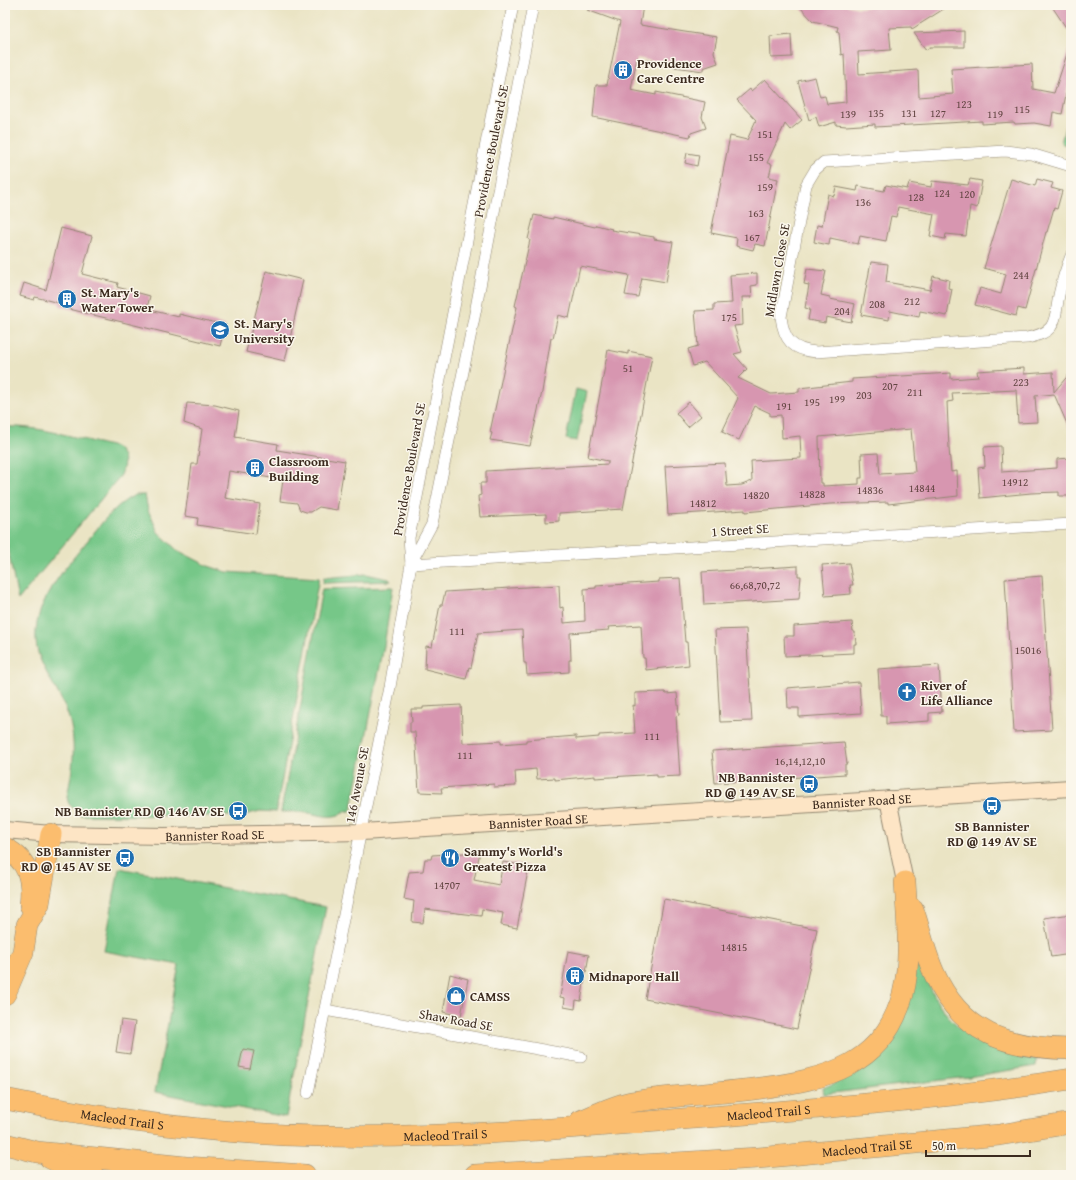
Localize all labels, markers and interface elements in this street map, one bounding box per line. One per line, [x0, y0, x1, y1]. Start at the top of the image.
place label: Providence Care Centre [637, 54, 705, 88]
building icon: Providence Care Centre [612, 59, 634, 81]
street label: Providence Boulevard SE [469, 83, 513, 219]
house number: 123 [956, 96, 972, 112]
house number: 115 [1014, 101, 1030, 117]
house number: 135 [868, 105, 884, 121]
house number: 131 [901, 105, 917, 121]
house number: 127 [930, 105, 946, 121]
house number: 139 [840, 106, 856, 122]
house number: 119 [987, 106, 1003, 122]
house number: 151 [757, 126, 773, 142]
house number: 155 [748, 149, 764, 165]
house number: 159 [757, 179, 773, 195]
house number: 124 [934, 185, 950, 201]
house number: 120 [959, 186, 975, 202]
house number: 128 [908, 189, 924, 205]
house number: 136 [855, 194, 871, 210]
house number: 163 [748, 205, 764, 221]
street label: Midlawn Close SE [759, 221, 795, 318]
house number: 167 [744, 229, 760, 245]
house number: 244 [1013, 267, 1029, 283]
place label: St. Mary's Water Tower [81, 283, 154, 317]
building icon: St. Mary's Water Tower [56, 288, 78, 310]
house number: 212 [904, 293, 920, 309]
house number: 208 [869, 296, 885, 312]
house number: 204 [834, 303, 850, 319]
house number: 175 [721, 309, 737, 325]
place label: St. Mary's University [234, 314, 295, 348]
school or university icon: St. Mary's University [209, 319, 231, 341]
house number: 51 [623, 360, 633, 376]
house number: 223 [1013, 374, 1029, 390]
house number: 207 [882, 378, 898, 394]
house number: 211 [907, 384, 923, 400]
house number: 203 [856, 387, 872, 403]
house number: 199 [829, 391, 845, 407]
house number: 195 [804, 394, 820, 410]
house number: 191 [776, 398, 792, 414]
street label: Providence Boulevard SE [388, 401, 430, 537]
place label: Classroom Building [269, 452, 330, 486]
building icon: Classroom Building [244, 457, 266, 479]
house number: 14912 [1002, 474, 1028, 490]
house number: 14844 [909, 480, 935, 496]
house number: 14836 [857, 482, 883, 498]
house number: 14828 [799, 486, 825, 502]
house number: 14820 [743, 487, 769, 503]
house number: 14812 [690, 495, 716, 511]
street label: 1 Street SE [711, 518, 770, 541]
house number: 66,68,70,72 [730, 577, 780, 593]
house number: 111 [449, 623, 465, 639]
house number: 15016 [1015, 642, 1041, 658]
place label: River of Life Alliance [921, 676, 993, 710]
church icon: River of Life Alliance [896, 681, 918, 703]
house number: 111 [644, 728, 660, 744]
street label: 146 Avenue SE [340, 745, 374, 825]
house number: 111 [457, 747, 473, 763]
house number: 16,14,12,10 [775, 753, 825, 769]
place label: NB Bannister RD @ 149 AV SE [705, 768, 795, 802]
bus stop icon: NB Bannister RD @ 149 AV SE [798, 773, 820, 795]
street label: Bannister Road SE [812, 788, 912, 814]
bus stop icon: SB Bannister RD @ 149 AV SE [981, 795, 1003, 817]
bus stop icon: NB Bannister RD @ 146 AV SE [227, 800, 249, 822]
place label: NB Bannister RD @ 146 AV SE [55, 802, 224, 821]
street label: Bannister Road SE [488, 808, 589, 834]
place label: SB Bannister RD @ 149 AV SE [947, 817, 1037, 851]
street label: Bannister Road SE [165, 824, 265, 845]
place label: SB Bannister RD @ 145 AV SE [21, 842, 111, 876]
place label: Sammy's World's Greatest Pizza [464, 842, 563, 876]
bus stop icon: SB Bannister RD @ 145 AV SE [114, 847, 136, 869]
restaurant icon: Sammy's World's Greatest Pizza [439, 847, 461, 869]
house number: 14707 [434, 877, 460, 893]
house number: 14815 [721, 939, 747, 955]
building icon: Midnapore Hall [564, 965, 586, 987]
place label: Midnapore Hall [589, 967, 679, 986]
shop icon: CAMSS [445, 985, 467, 1007]
place label: CAMSS [470, 987, 510, 1006]
street label: Shaw Road SE [418, 1004, 495, 1036]
street label: Macleod Trail S [726, 1099, 811, 1125]
street label: Macleod Trail S [79, 1104, 165, 1134]
street label: Macleod Trail S [403, 1124, 488, 1146]
scale bar [926, 1132, 1030, 1158]
street label: Macleod Trail SE [821, 1134, 913, 1161]
text: 50 m [932, 1137, 956, 1154]

